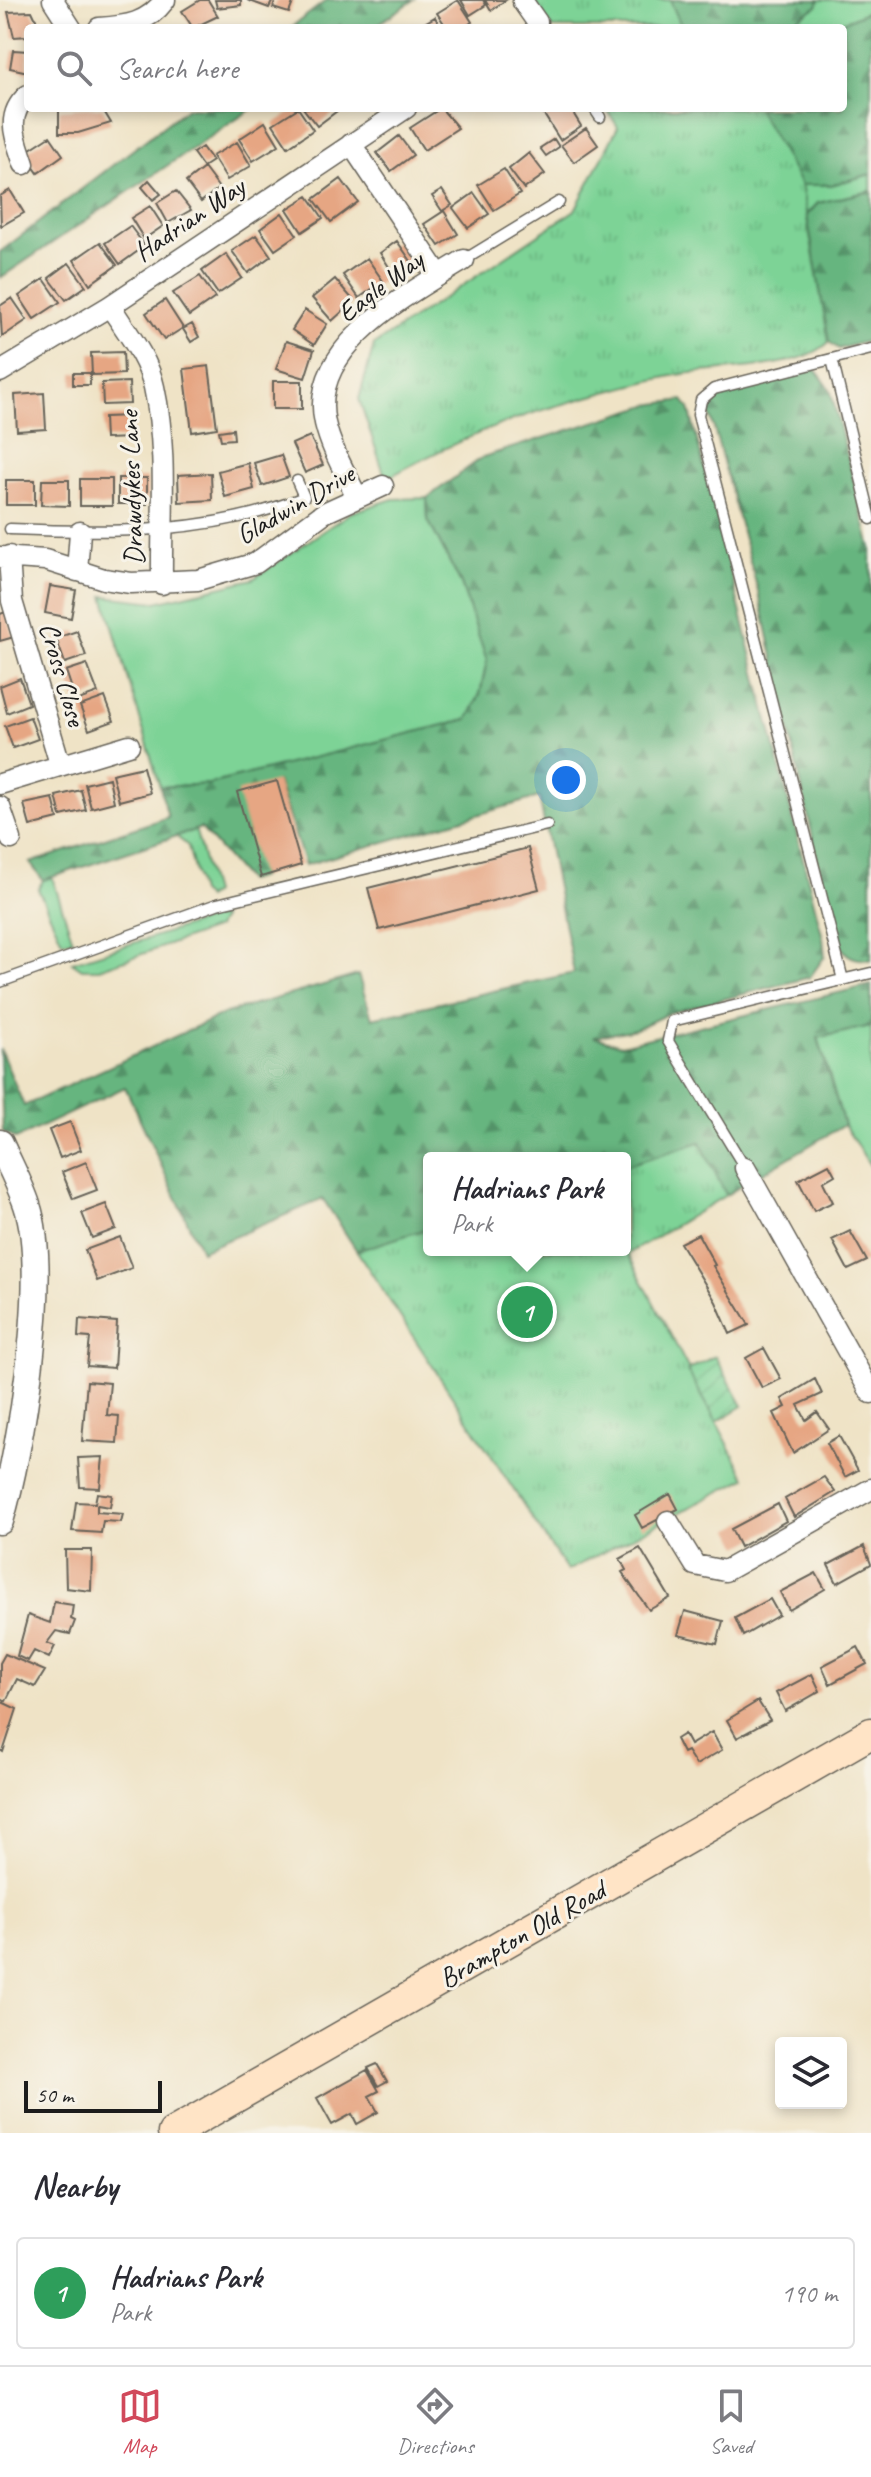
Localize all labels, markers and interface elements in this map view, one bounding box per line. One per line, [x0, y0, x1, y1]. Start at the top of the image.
search box [24, 24, 847, 112]
icon: search [52, 46, 96, 90]
text: Search here [116, 49, 238, 87]
street label: Hadrian Way [127, 168, 253, 269]
street label: Eagle Way [330, 241, 432, 330]
street label: Drawdykes Lane [111, 408, 151, 566]
street label: Gladwin Drive [230, 455, 362, 552]
street label: Cross Close [32, 618, 95, 732]
your location [546, 760, 586, 800]
popup [423, 1152, 631, 1256]
text: Hadrians Park [451, 1169, 603, 1207]
text: Park [451, 1207, 492, 1240]
pin: 1 [501, 1282, 553, 1342]
street label: Brampton Old Road [433, 1870, 615, 1996]
map controls [775, 2037, 847, 2109]
button: layers [775, 2037, 847, 2109]
scale bar [24, 2077, 162, 2113]
text: 50 m [36, 2081, 73, 2109]
text: Nearby [32, 2164, 118, 2207]
text: Hadrians Park [110, 2258, 262, 2296]
text: 1 [54, 2277, 66, 2310]
text: 190 m [781, 2277, 837, 2310]
text: Park [110, 2296, 151, 2329]
tab: Map [118, 2384, 162, 2460]
tab: Directions [397, 2384, 474, 2460]
tab: Saved [709, 2384, 753, 2460]

